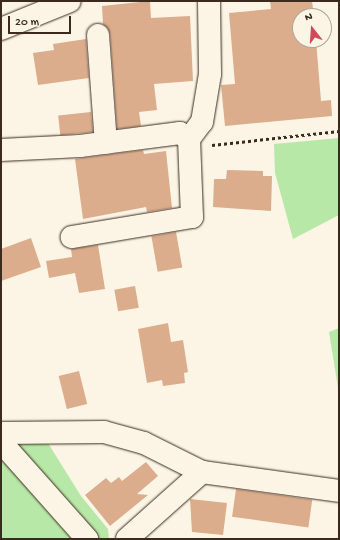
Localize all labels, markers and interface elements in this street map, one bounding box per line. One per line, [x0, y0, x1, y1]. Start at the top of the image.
scale bar [10, 8, 73, 34]
north arrow [292, 8, 332, 48]
text: N [304, 11, 314, 24]
text: 20 m [15, 16, 39, 30]

